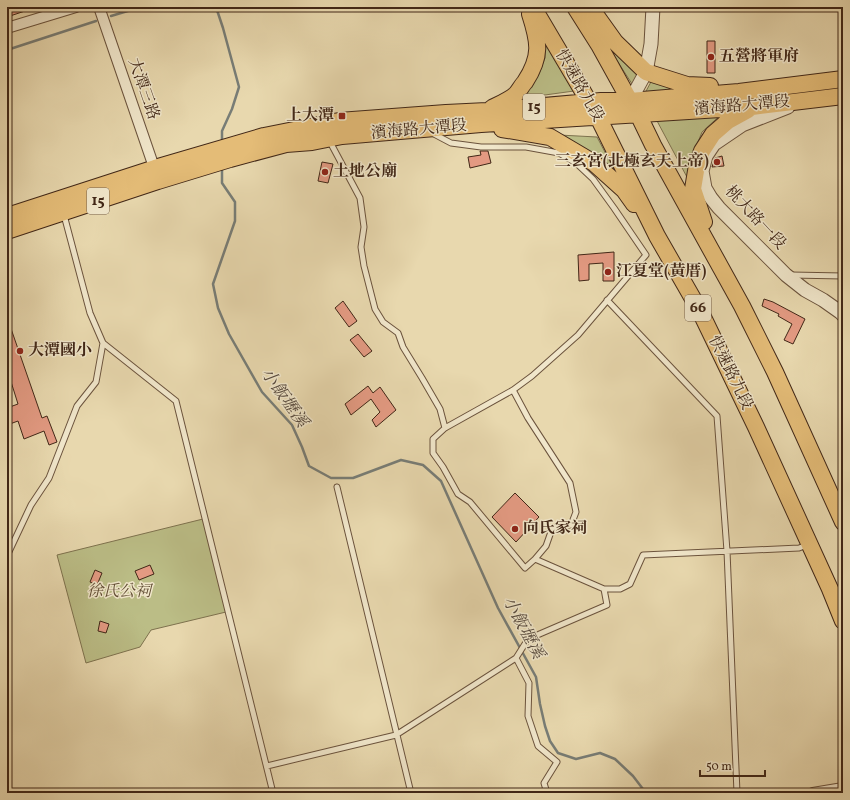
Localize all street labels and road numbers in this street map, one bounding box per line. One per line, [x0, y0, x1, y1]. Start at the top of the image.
street label: 快速路九段 [549, 46, 609, 126]
street label: 大潭三路 [122, 55, 164, 123]
street label: 濱海路大潭段 [693, 91, 791, 121]
road number: 15 [523, 94, 545, 120]
street label: 濱海路大潭段 [370, 115, 468, 145]
street label: 桃大路一段 [720, 181, 790, 255]
road number: 15 [87, 188, 109, 214]
road number: 66 [685, 295, 711, 321]
street label: 快速路九段 [703, 332, 757, 414]

